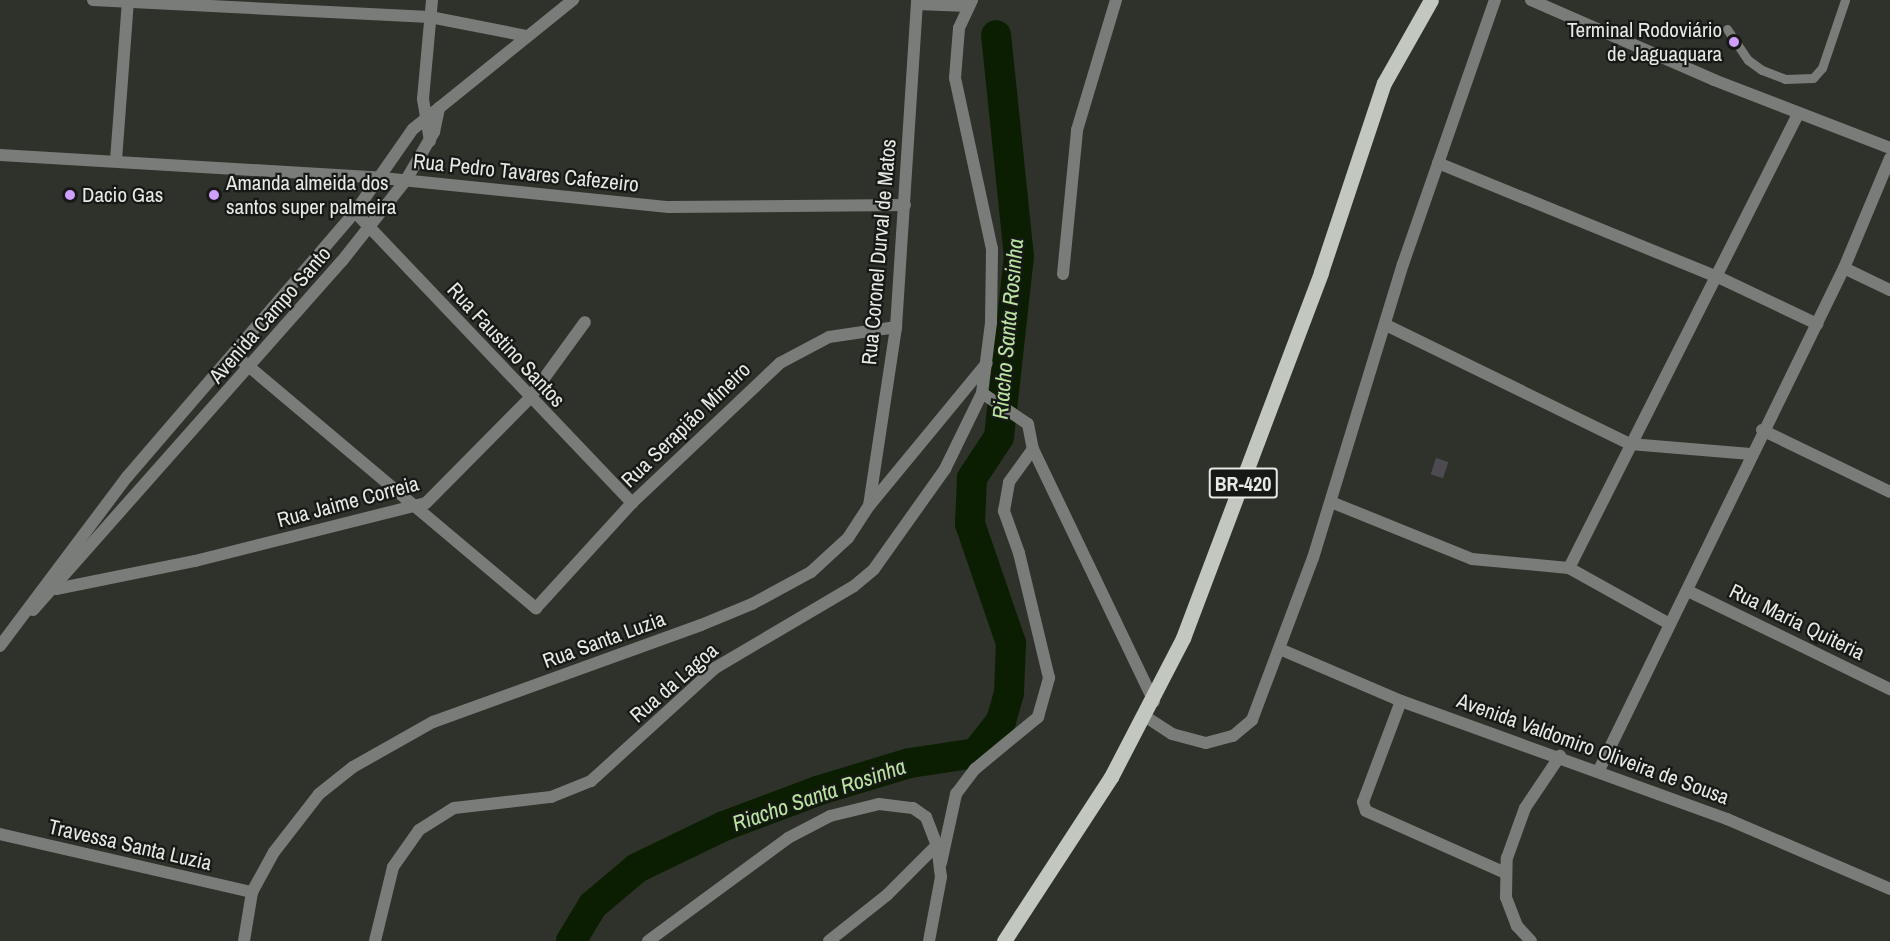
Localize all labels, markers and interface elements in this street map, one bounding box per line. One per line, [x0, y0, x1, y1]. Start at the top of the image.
place label: Terminal Rodoviário de Jaguaquara [1567, 17, 1722, 67]
marker: Terminal Rodoviário de Jaguaquara [1727, 35, 1741, 49]
street label: Rua Coronel Durval de Matos [857, 138, 901, 366]
street label: Rua Pedro Tavares Cafezeiro [412, 149, 640, 197]
place label: Amanda almeida dos santos super palmeira [226, 170, 396, 220]
place label: Dacio Gas [82, 182, 163, 208]
marker: Dacio Gas [63, 188, 77, 202]
marker: Amanda almeida dos santos super palmeira [207, 188, 221, 202]
water label: Riacho Santa Rosinha [987, 237, 1029, 421]
street label: Avenida Campo Santo [204, 241, 336, 389]
street label: Rua Faustino Santos [442, 278, 570, 412]
street label: Rua Serapião Mineiro [616, 357, 756, 493]
road number: BR-420 [1208, 466, 1278, 500]
street label: Rua Jaime Correia [274, 471, 422, 533]
street label: Rua Maria Quiteria [1725, 578, 1869, 666]
street label: Rua Santa Luzia [539, 606, 669, 674]
street label: Rua da Lagoa [625, 638, 723, 728]
street label: Avenida Valdomiro Oliveira de Sousa [1454, 688, 1732, 810]
water label: Riacho Santa Rosinha [729, 753, 909, 837]
street label: Travessa Santa Luzia [46, 814, 214, 876]

